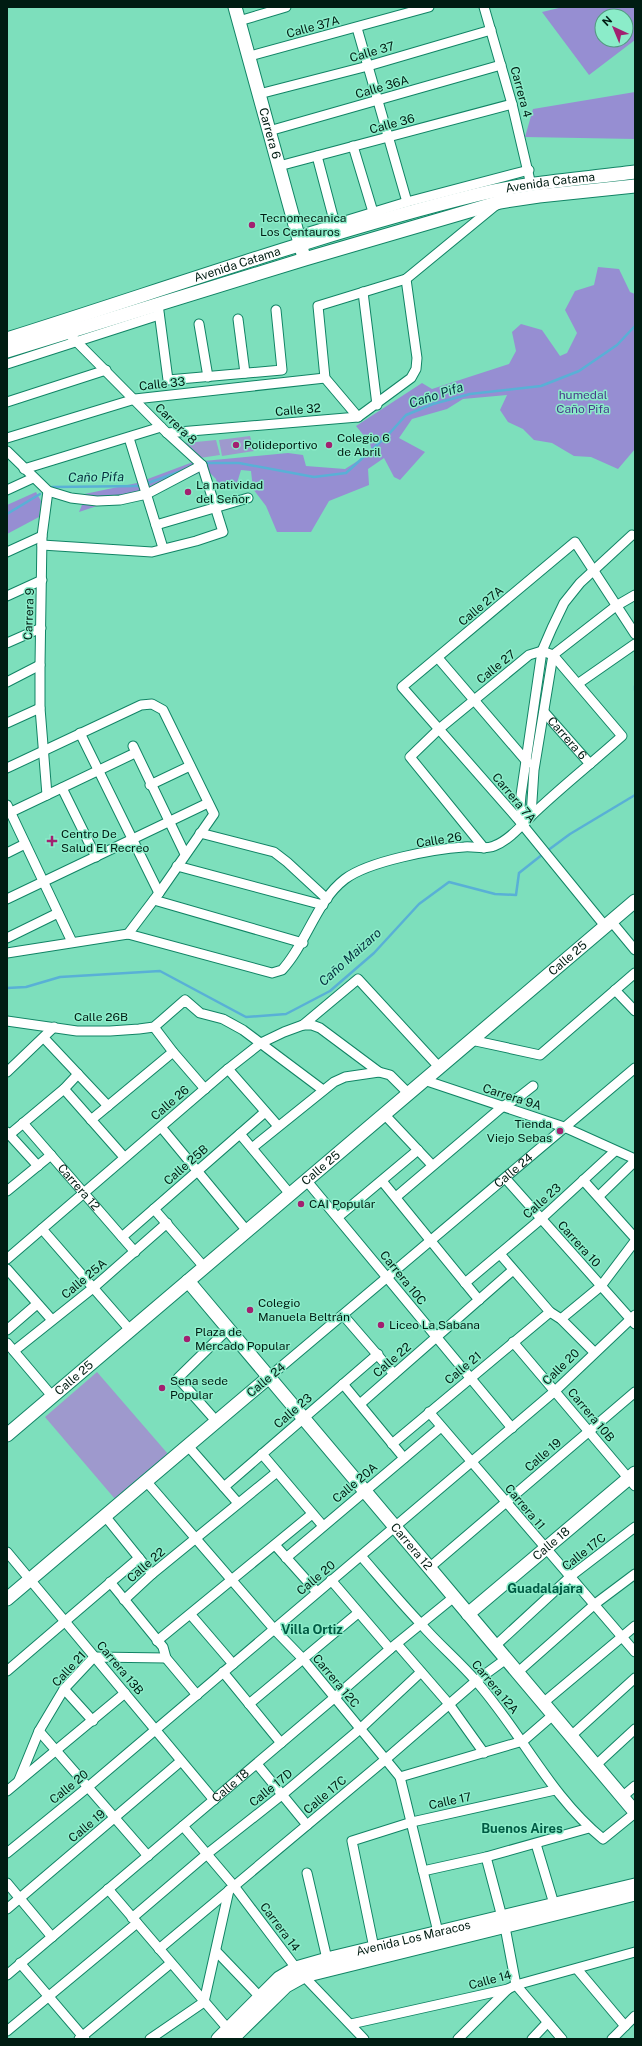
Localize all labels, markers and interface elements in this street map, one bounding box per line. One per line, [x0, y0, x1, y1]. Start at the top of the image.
north arrow [594, 8, 634, 48]
street label: Calle 37A [285, 13, 342, 41]
text: N [600, 14, 614, 28]
street label: Calle 37 [348, 39, 396, 65]
street label: Carrera 4 [507, 65, 535, 120]
street label: Calle 36A [354, 73, 411, 101]
street label: Carrera 6 [256, 106, 283, 160]
street label: Calle 36 [368, 111, 416, 137]
street label: Avenida Catama [504, 170, 596, 196]
place label: Tecnomecanica Los Centauros [260, 211, 346, 239]
marker: Tecnomecanica Los Centauros [247, 220, 257, 230]
street label: Avenida Catama [192, 244, 282, 285]
street label: Calle 33 [138, 375, 186, 393]
water label: Caño Pifa [407, 379, 465, 411]
park label: humedal Caño Pifa [556, 388, 610, 416]
street label: Carrera 8 [152, 401, 200, 447]
street label: Calle 32 [274, 401, 322, 419]
place label: Colegio 6 de Abril [337, 431, 390, 459]
place label: Polideportivo [244, 438, 318, 452]
marker: Polideportivo [231, 440, 241, 450]
marker: Colegio 6 de Abril [324, 440, 334, 450]
water label: Caño Pifa [68, 469, 124, 485]
place label: La natividad del Señor [196, 478, 263, 506]
marker: La natividad del Señor [183, 487, 193, 497]
street label: Calle 27A [456, 583, 507, 629]
street label: Carrera 9 [21, 588, 37, 640]
street label: Calle 27 [474, 647, 518, 687]
street label: Carrera 6 [545, 714, 590, 763]
street label: Carrera 7A [489, 770, 539, 826]
place label: Centro De Salud El Recreo [61, 827, 150, 855]
street label: Calle 26 [415, 829, 463, 851]
marker: Centro De Salud El Recreo [46, 835, 58, 847]
water label: Caño Maizaro [316, 925, 384, 989]
street label: Calle 25 [546, 938, 590, 979]
street label: Calle 26B [74, 1010, 128, 1024]
street label: Carrera 9A [481, 1081, 544, 1113]
street label: Calle 26 [148, 1083, 192, 1123]
place label: Tienda Viejo Sebas [487, 1117, 552, 1145]
marker: Tienda Viejo Sebas [555, 1126, 565, 1136]
street label: Calle 25B [161, 1142, 211, 1188]
street label: Calle 25 [299, 1148, 343, 1188]
street label: Calle 24 [491, 1150, 536, 1191]
street label: Carrera 12 [55, 1161, 103, 1213]
street label: Calle 23 [520, 1180, 564, 1222]
place label: CAI Popular [309, 1197, 376, 1211]
marker: CAI Popular [296, 1199, 306, 1209]
street label: Carrera 10 [555, 1218, 603, 1270]
street label: Carrera 10C [377, 1248, 429, 1308]
street label: Calle 25A [59, 1256, 110, 1302]
place label: Colegio Manuela Beltrán [258, 1296, 350, 1324]
marker: Colegio Manuela Beltrán [245, 1305, 255, 1315]
place label: Liceo La Sabana [389, 1318, 480, 1332]
marker: Liceo La Sabana [376, 1320, 386, 1330]
place label: Plaza de Mercado Popular [195, 1325, 291, 1353]
marker: Plaza de Mercado Popular [182, 1334, 192, 1344]
street label: Calle 22 [370, 1340, 414, 1380]
street label: Calle 20 [540, 1346, 582, 1388]
street label: Calle 21 [442, 1349, 484, 1387]
street label: Calle 25 [52, 1358, 96, 1398]
street label: Calle 24 [244, 1360, 288, 1400]
place label: Sena sede Popular [170, 1374, 228, 1402]
marker: Sena sede Popular [157, 1383, 167, 1393]
street label: Carrera 10B [565, 1386, 617, 1444]
street label: Calle 23 [271, 1391, 315, 1431]
street label: Calle 19 [522, 1435, 564, 1475]
street label: Calle 20A [330, 1460, 381, 1506]
street label: Carrera 11 [502, 1482, 548, 1532]
street label: Carrera 12 [388, 1520, 435, 1573]
street label: Calle 18 [530, 1524, 573, 1563]
street label: Calle 17C [559, 1531, 609, 1573]
street label: Calle 22 [124, 1545, 168, 1585]
street label: Calle 20 [294, 1558, 338, 1598]
district label: Guadalajara [507, 1581, 583, 1596]
district label: Villa Ortiz [281, 1622, 343, 1637]
street label: Carrera 13B [94, 1638, 146, 1698]
street label: Calle 21 [49, 1648, 89, 1690]
street label: Carrera 12C [310, 1652, 362, 1710]
street label: Carrera 12A [469, 1657, 522, 1717]
street label: Calle 18 [209, 1766, 252, 1805]
street label: Calle 17D [247, 1766, 295, 1810]
street label: Calle 20 [47, 1767, 91, 1807]
street label: Calle 17C [301, 1773, 349, 1817]
street label: Calle 17 [427, 1790, 473, 1812]
street label: Calle 19 [66, 1807, 108, 1845]
district label: Buenos Aires [481, 1821, 563, 1836]
street label: Carrera 14 [257, 1900, 303, 1954]
street label: Avenida Los Maracos [355, 1918, 472, 1959]
street label: Calle 14 [467, 1967, 513, 1992]

